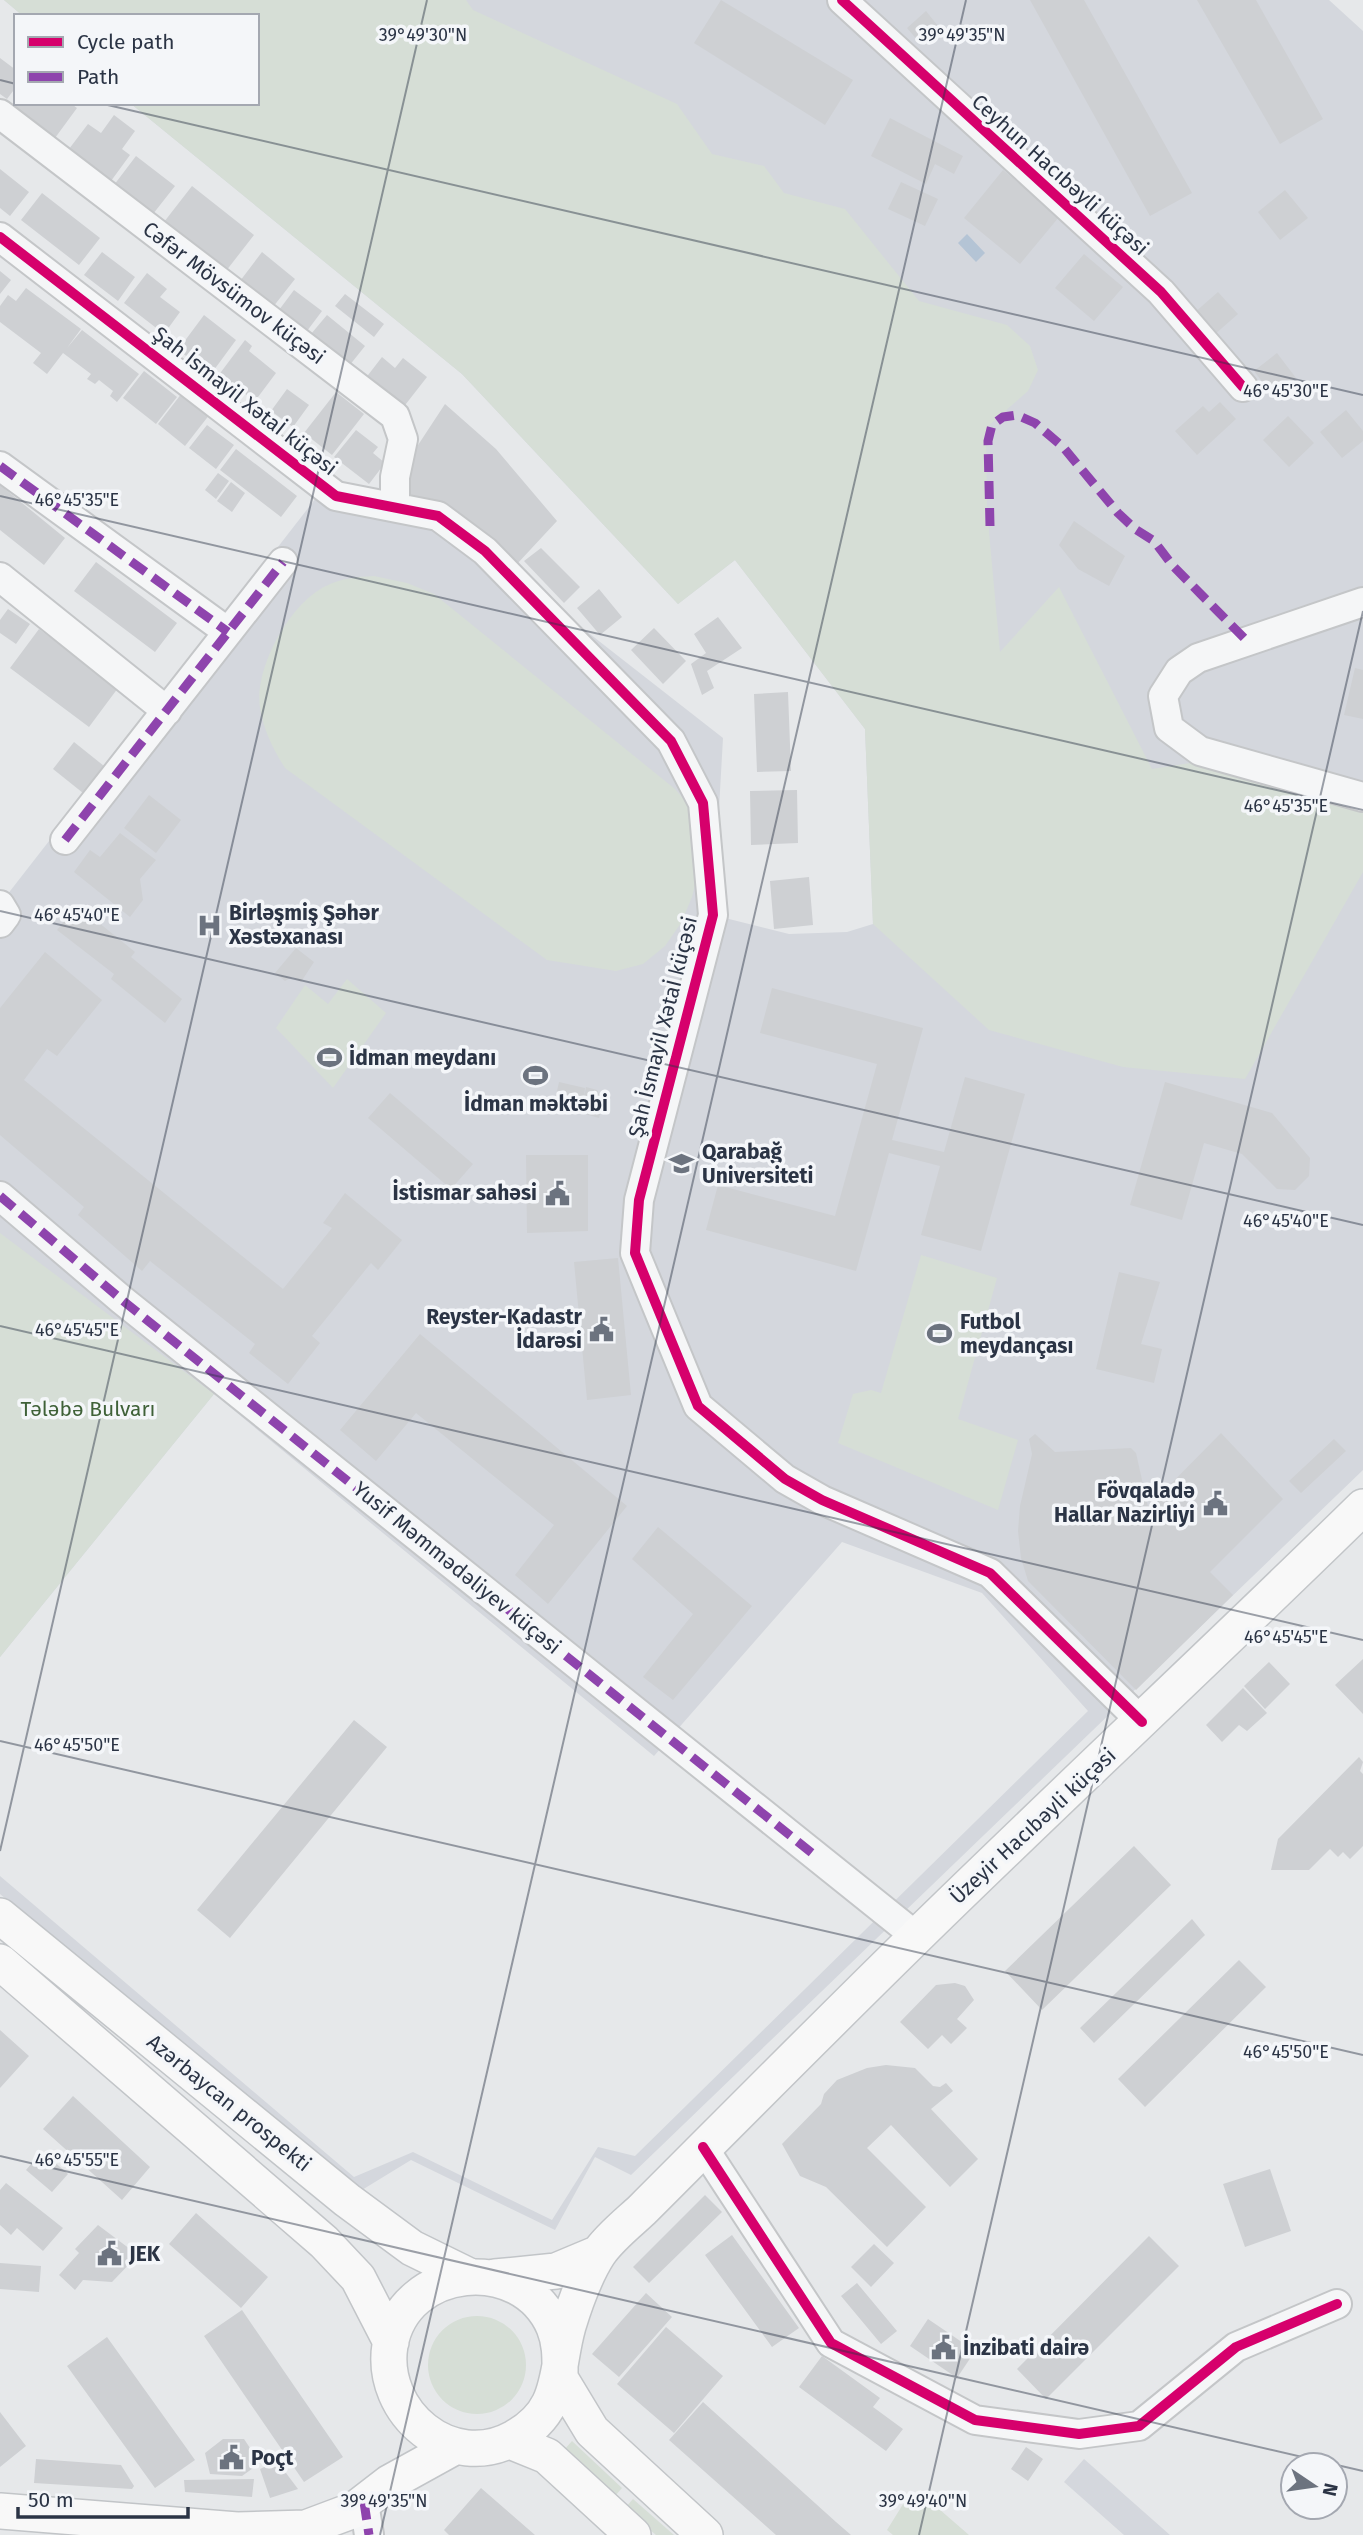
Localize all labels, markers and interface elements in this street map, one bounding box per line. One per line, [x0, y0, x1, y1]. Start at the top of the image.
legend [14, 14, 259, 105]
text: 39°49'30"N [379, 24, 467, 46]
text: 39°49'35"N [918, 24, 1006, 46]
text: Cycle path [77, 29, 175, 55]
text: Path [77, 64, 119, 90]
street label: Ceyhun Hacıbəyli küçəsi [966, 89, 1154, 261]
street label: Cəfər Mövsümov küçəsi [138, 216, 330, 370]
street label: Şah İsmayil Xətaİ küçəsi [148, 321, 342, 481]
text: 46°45'30"E [1243, 380, 1329, 402]
text: 46°45'35"E [35, 489, 119, 511]
text: 46°45'35"E [1244, 795, 1328, 817]
place label: Birləşmiş Şəhər Xəstəxanası [228, 900, 380, 950]
text: 46°45'40"E [34, 904, 120, 926]
hospital icon: Birləşmiş Şəhər Xəstəxanası [195, 911, 223, 939]
street label: Şah İsmayil Xətaİ küçəsi [623, 914, 703, 1140]
sports icon: İdman meydanı [315, 1044, 343, 1072]
place label: İdman meydanı [349, 1044, 496, 1071]
sports icon: İdman məktəbi [522, 1061, 550, 1089]
place label: İdman məktəbi [464, 1090, 608, 1117]
place label: Qarabağ Universiteti [702, 1139, 814, 1189]
school or university icon: Qarabağ Universiteti [668, 1150, 696, 1178]
place label: İstismar sahəsi [393, 1179, 537, 1206]
public building icon: İstismar sahəsi [543, 1179, 571, 1207]
text: 46°45'40"E [1243, 1210, 1329, 1232]
place label: Reyster-Kadastr İdarəsi [426, 1304, 583, 1354]
place label: Futbol meydançası [960, 1309, 1073, 1359]
public building icon: Reyster-Kadastr İdarəsi [588, 1315, 616, 1343]
text: 46°45'45"E [35, 1319, 119, 1341]
sports icon: Futbol meydançası [926, 1320, 954, 1348]
park label: Tələbə Bulvarı [20, 1396, 156, 1422]
street label: Yusif Məmmədəliyev küçəsi [348, 1476, 566, 1660]
place label: Fövqaladə Hallar Nazirliyi [1054, 1478, 1195, 1528]
public building icon: Fövqaladə Hallar Nazirliyi [1201, 1489, 1229, 1517]
text: 46°45'45"E [1244, 1626, 1328, 1648]
text: 46°45'50"E [34, 1734, 120, 1756]
street label: Üzeyir Hacıbəyli küçəsi [945, 1742, 1121, 1910]
street label: Azərbaycan prospekti [142, 2029, 316, 2177]
text: 46°45'50"E [1243, 2041, 1329, 2063]
text: 46°45'55"E [35, 2149, 119, 2171]
public building icon: JEK [95, 2240, 123, 2268]
place label: JEK [128, 2241, 161, 2267]
public building icon: İnzibati dairə [929, 2334, 957, 2362]
place label: İnzibati dairə [963, 2334, 1089, 2361]
public building icon: Poçt [217, 2444, 245, 2472]
place label: Poçt [251, 2445, 294, 2471]
north arrow [1279, 2451, 1349, 2521]
scale bar [18, 2476, 187, 2520]
text: N [1317, 2481, 1343, 2498]
text: 50 m [28, 2487, 74, 2513]
text: 39°49'35"N [340, 2490, 428, 2512]
text: 39°49'40"N [879, 2490, 967, 2512]

